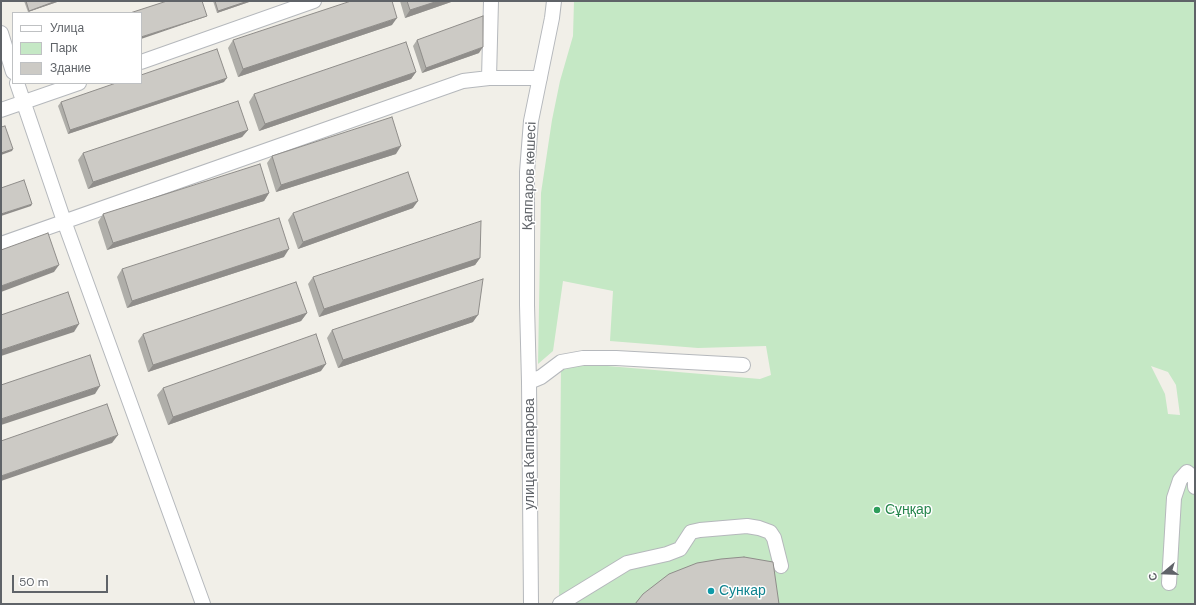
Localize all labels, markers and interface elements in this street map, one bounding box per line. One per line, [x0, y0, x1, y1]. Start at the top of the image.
legend [12, 12, 142, 84]
text: Улица [50, 20, 84, 36]
text: Парк [50, 40, 77, 56]
text: Здание [50, 60, 91, 76]
street label: Қаппаров көшесі [520, 121, 540, 231]
street label: улица Каппарова [522, 398, 538, 510]
place label: Сұңқар [885, 502, 932, 518]
marker: Сұңқар [872, 505, 882, 515]
north arrow [1144, 553, 1184, 593]
scale bar [14, 567, 110, 593]
text: С [1145, 571, 1161, 583]
text: 50 m [19, 574, 48, 590]
place label: Сункар [719, 583, 766, 599]
marker: Сункар [706, 586, 716, 596]

